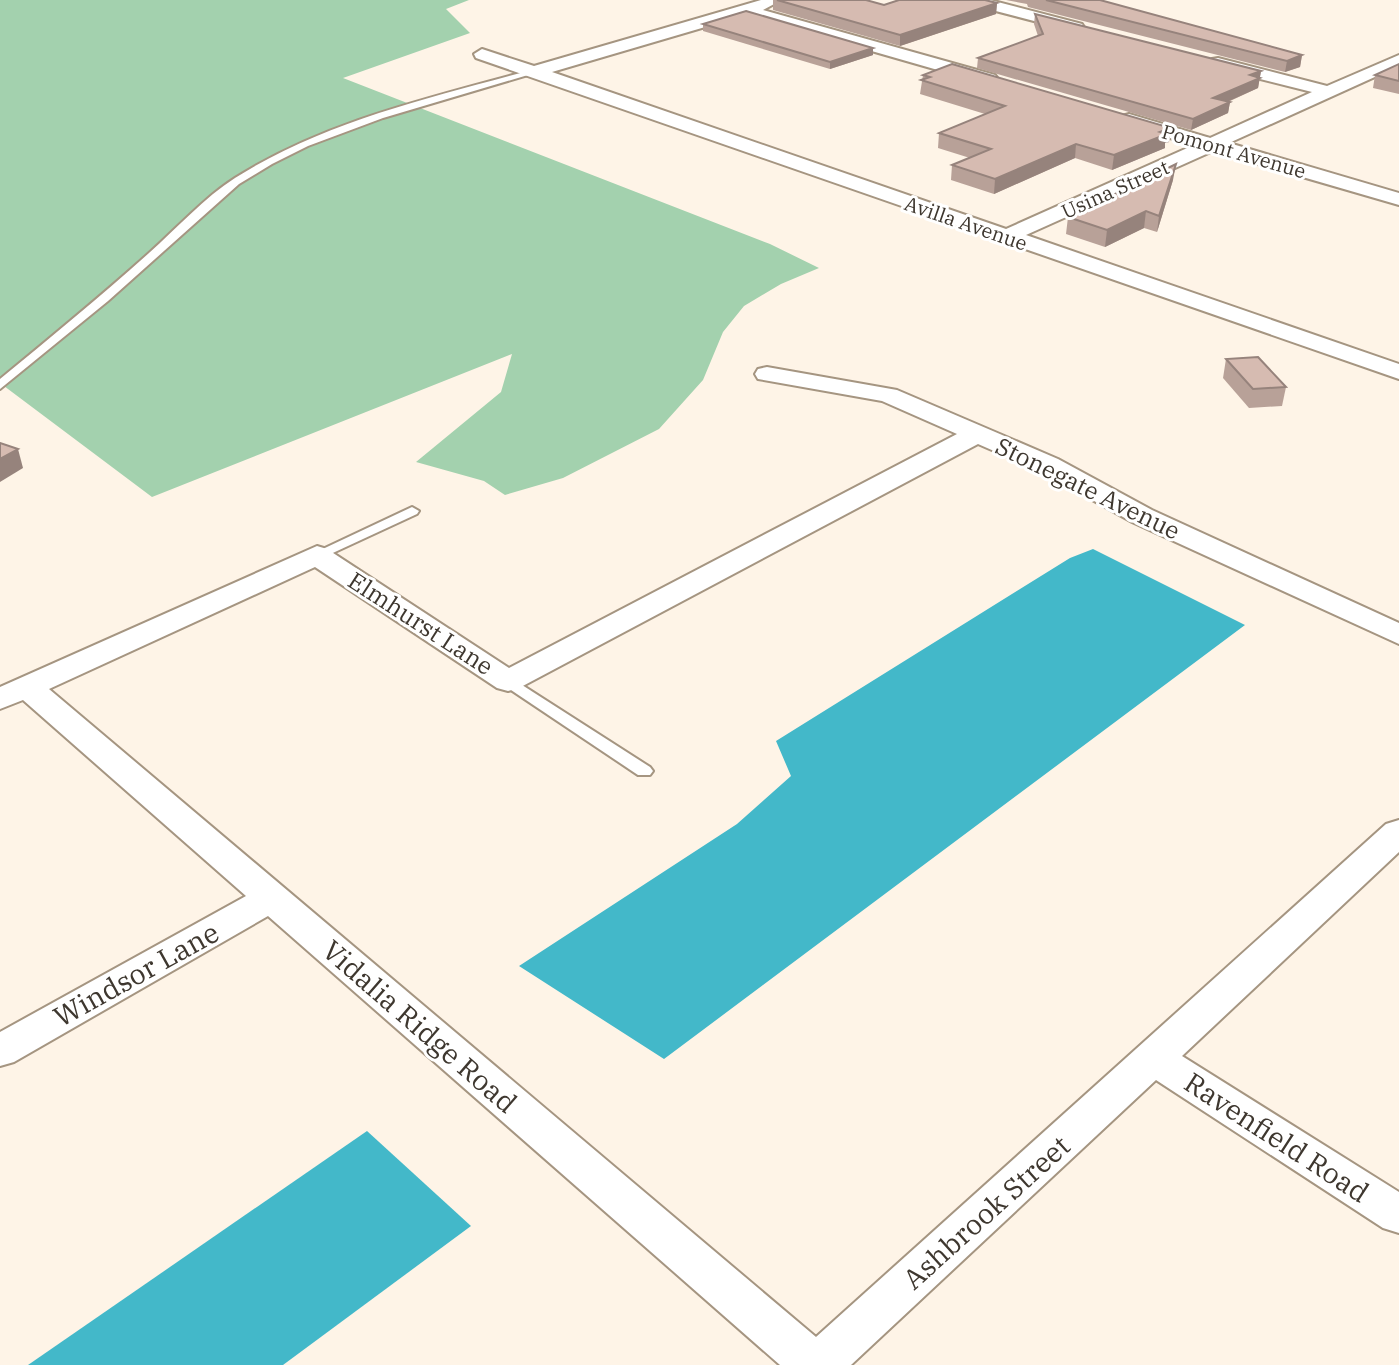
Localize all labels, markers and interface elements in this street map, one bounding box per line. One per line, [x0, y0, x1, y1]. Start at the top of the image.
street label: Pomont Avenue [1159, 118, 1309, 184]
street label: Usina Street [1057, 153, 1173, 225]
street label: Avilla Avenue [901, 189, 1031, 257]
street label: Stonegate Avenue [990, 429, 1186, 547]
street label: Elmhurst Lane [342, 564, 500, 682]
street label: Windsor Lane [47, 913, 225, 1035]
street label: Vidalia Ridge Road [315, 931, 525, 1121]
street label: Ravenfield Road [1178, 1064, 1376, 1210]
street label: Ashbrook Street [895, 1127, 1078, 1297]

